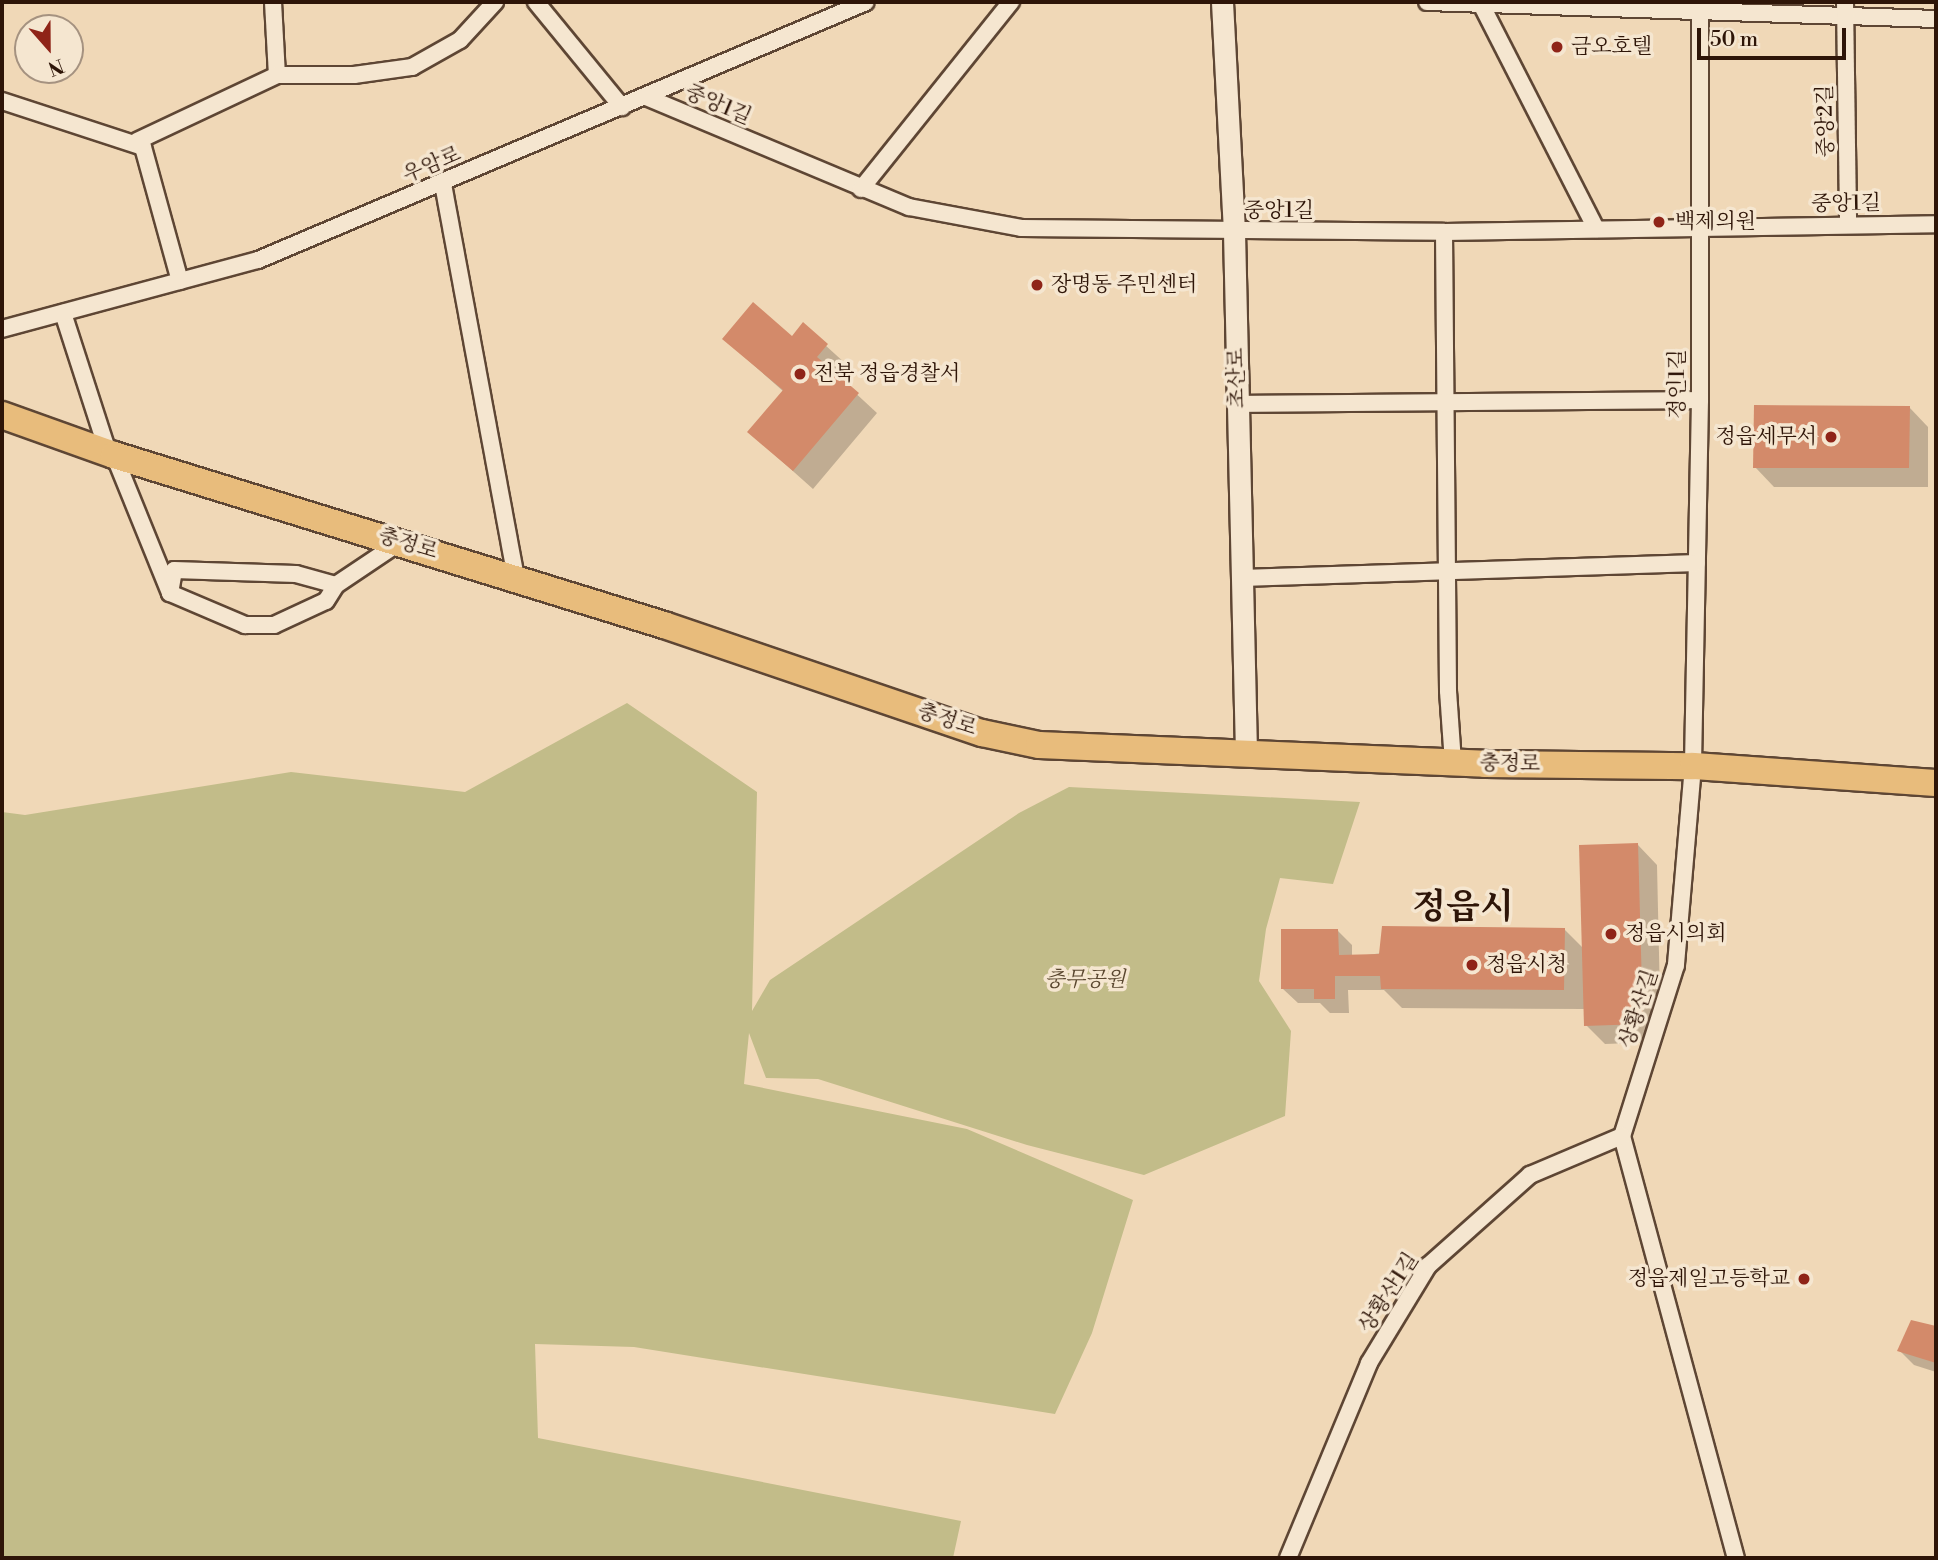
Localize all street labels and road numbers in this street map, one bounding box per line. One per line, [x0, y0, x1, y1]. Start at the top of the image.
street label: 중앙1길 [681, 80, 755, 130]
street label: 중앙2길 [1813, 84, 1839, 158]
street label: 우암로 [399, 142, 465, 188]
street label: 중앙1길 [1811, 191, 1881, 217]
street label: 중앙1길 [1244, 198, 1314, 224]
street label: 초산로 [1224, 347, 1250, 409]
street label: 정인1길 [1665, 349, 1691, 419]
street label: 충정로 [375, 523, 441, 565]
street label: 충정로 [914, 699, 980, 741]
street label: 충정로 [1479, 751, 1541, 777]
street label: 상황산길 [1614, 967, 1664, 1051]
street label: 상황산1길 [1354, 1248, 1424, 1338]

